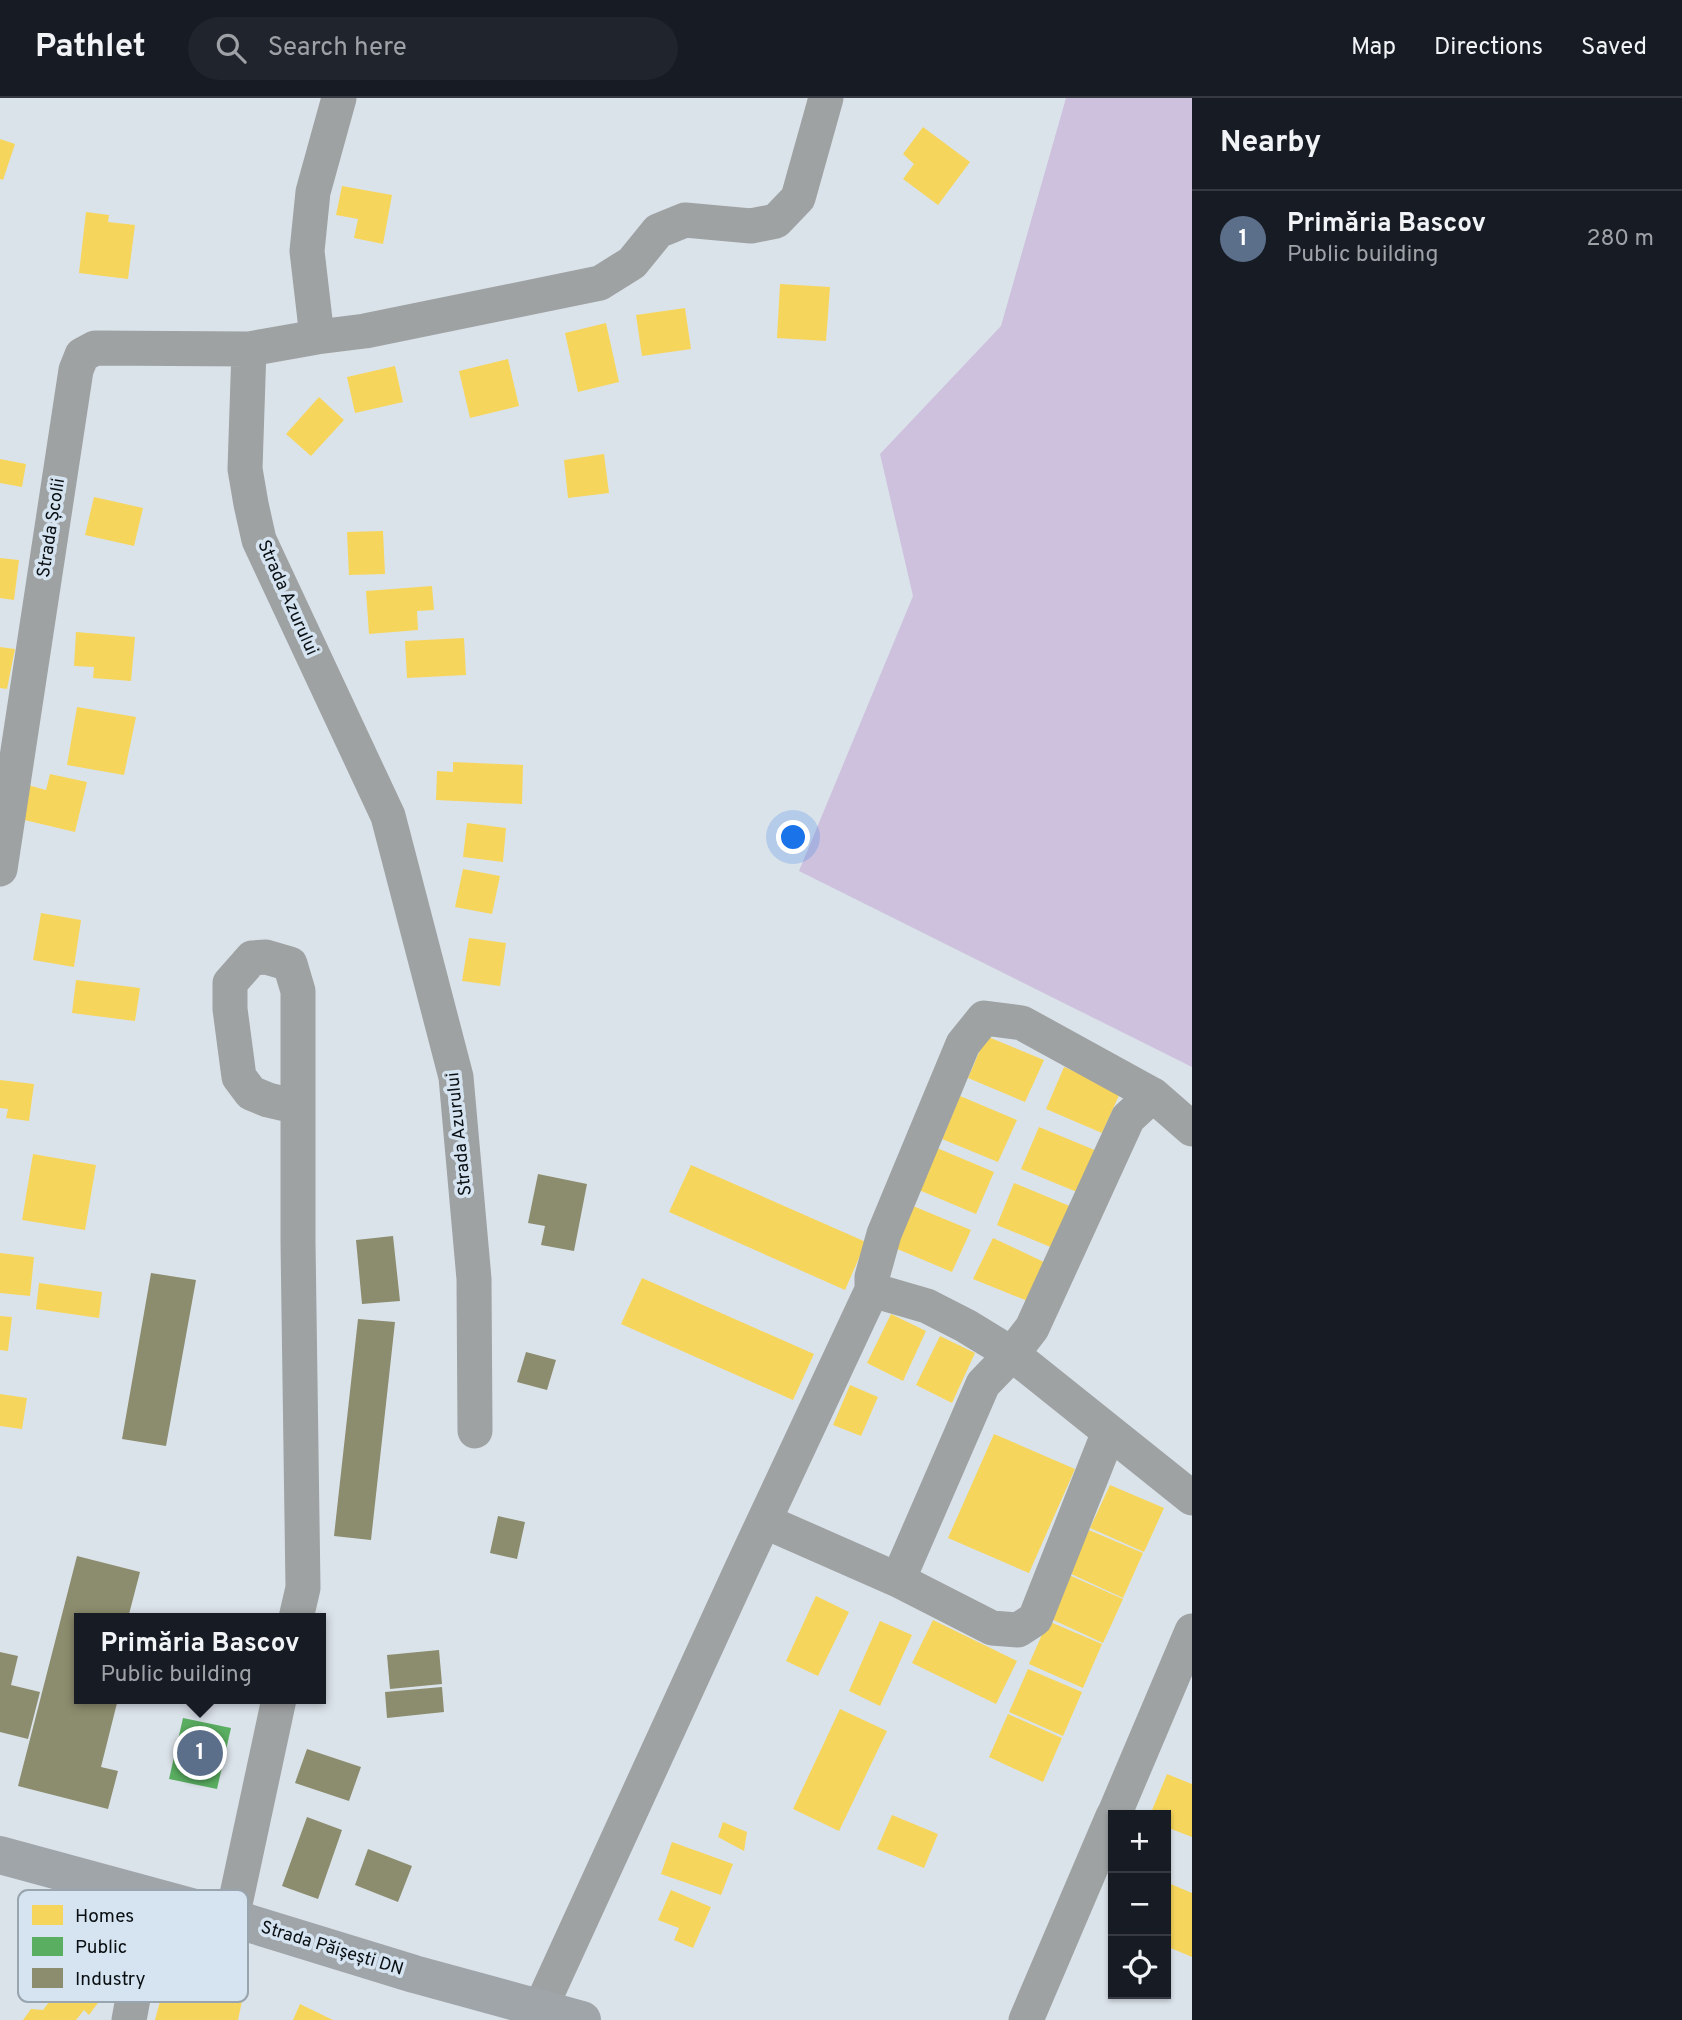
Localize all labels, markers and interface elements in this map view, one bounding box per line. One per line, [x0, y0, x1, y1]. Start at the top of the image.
search box [188, 17, 678, 80]
text: Pathlet [35, 27, 146, 69]
icon: search [212, 29, 250, 67]
text: Search here [268, 32, 407, 65]
text: Map [1351, 33, 1396, 63]
text: Directions [1434, 33, 1543, 63]
text: Saved [1581, 33, 1647, 63]
text: Nearby [1220, 125, 1321, 162]
text: Primăria Bascov [1287, 208, 1486, 241]
text: 1 [1238, 225, 1248, 254]
text: 280 m [1586, 225, 1654, 254]
text: Public building [1287, 241, 1439, 270]
street label: Strada Școlii [33, 477, 71, 579]
street label: Strada Azurului [251, 537, 323, 659]
your location [776, 820, 810, 854]
street label: Strada Azurului [442, 1071, 478, 1197]
popup [74, 1613, 326, 1704]
text: Primăria Bascov [100, 1628, 300, 1661]
text: Public building [100, 1661, 252, 1690]
pin: 1 [177, 1727, 223, 1779]
map controls [1108, 1810, 1171, 1999]
button: + [1108, 1810, 1171, 1873]
button: − [1108, 1873, 1171, 1936]
legend [18, 1890, 248, 2002]
text: Homes [75, 1905, 134, 1929]
street label: Strada Păișești DN [258, 1916, 406, 1982]
text: Public [75, 1936, 127, 1960]
button: locate [1108, 1936, 1171, 1999]
text: Industry [75, 1968, 145, 1992]

